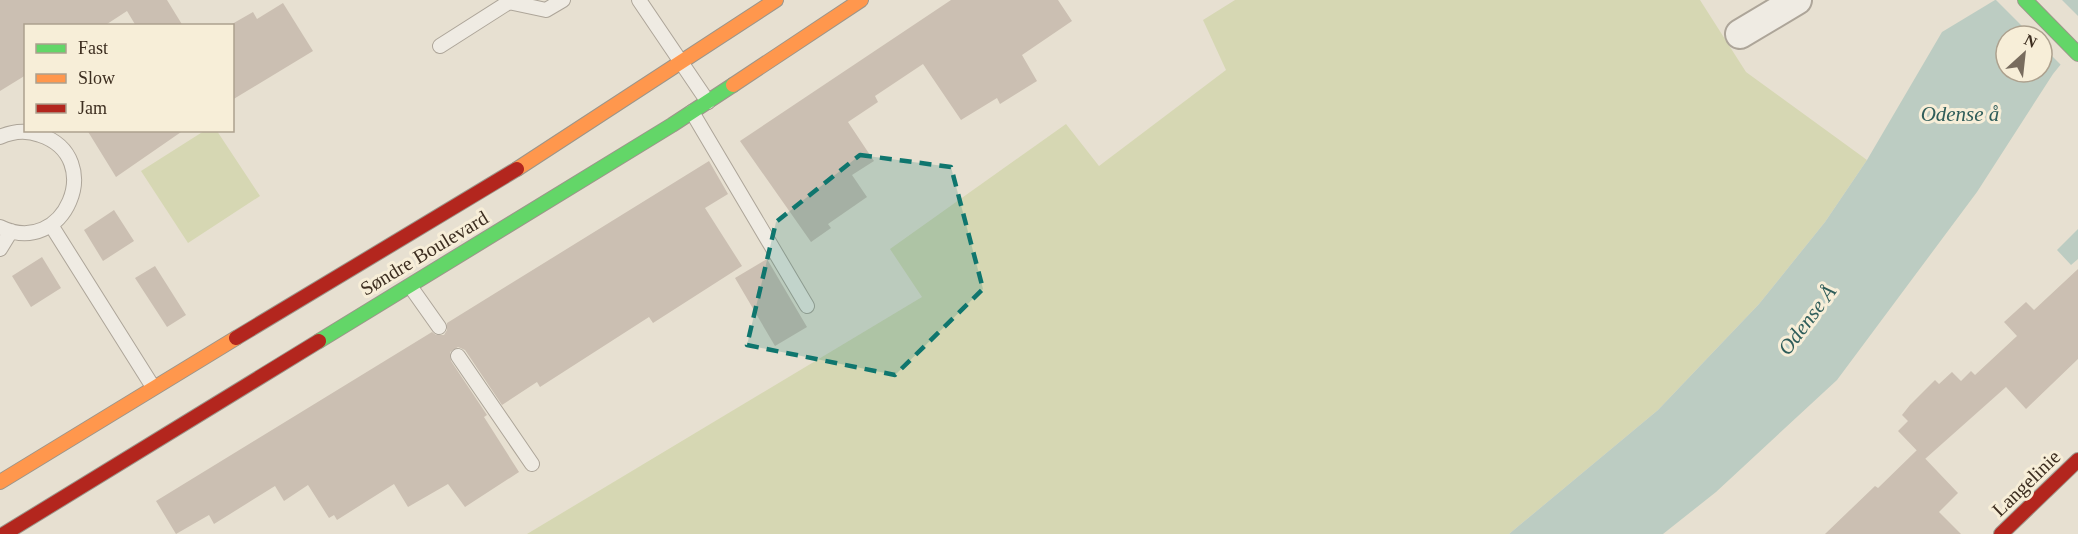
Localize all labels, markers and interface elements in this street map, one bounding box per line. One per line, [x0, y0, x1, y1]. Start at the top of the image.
legend [24, 24, 234, 132]
north arrow [1994, 24, 2054, 84]
text: N [2022, 31, 2040, 51]
text: Fast [78, 38, 108, 58]
text: Slow [78, 68, 115, 88]
text: Jam [78, 98, 107, 118]
water label: Odense å [1921, 102, 1999, 126]
street label: Søndre Boulevard [356, 206, 492, 300]
water label: Odense Å [1773, 280, 1841, 360]
street label: Langelinie [1988, 445, 2065, 521]

